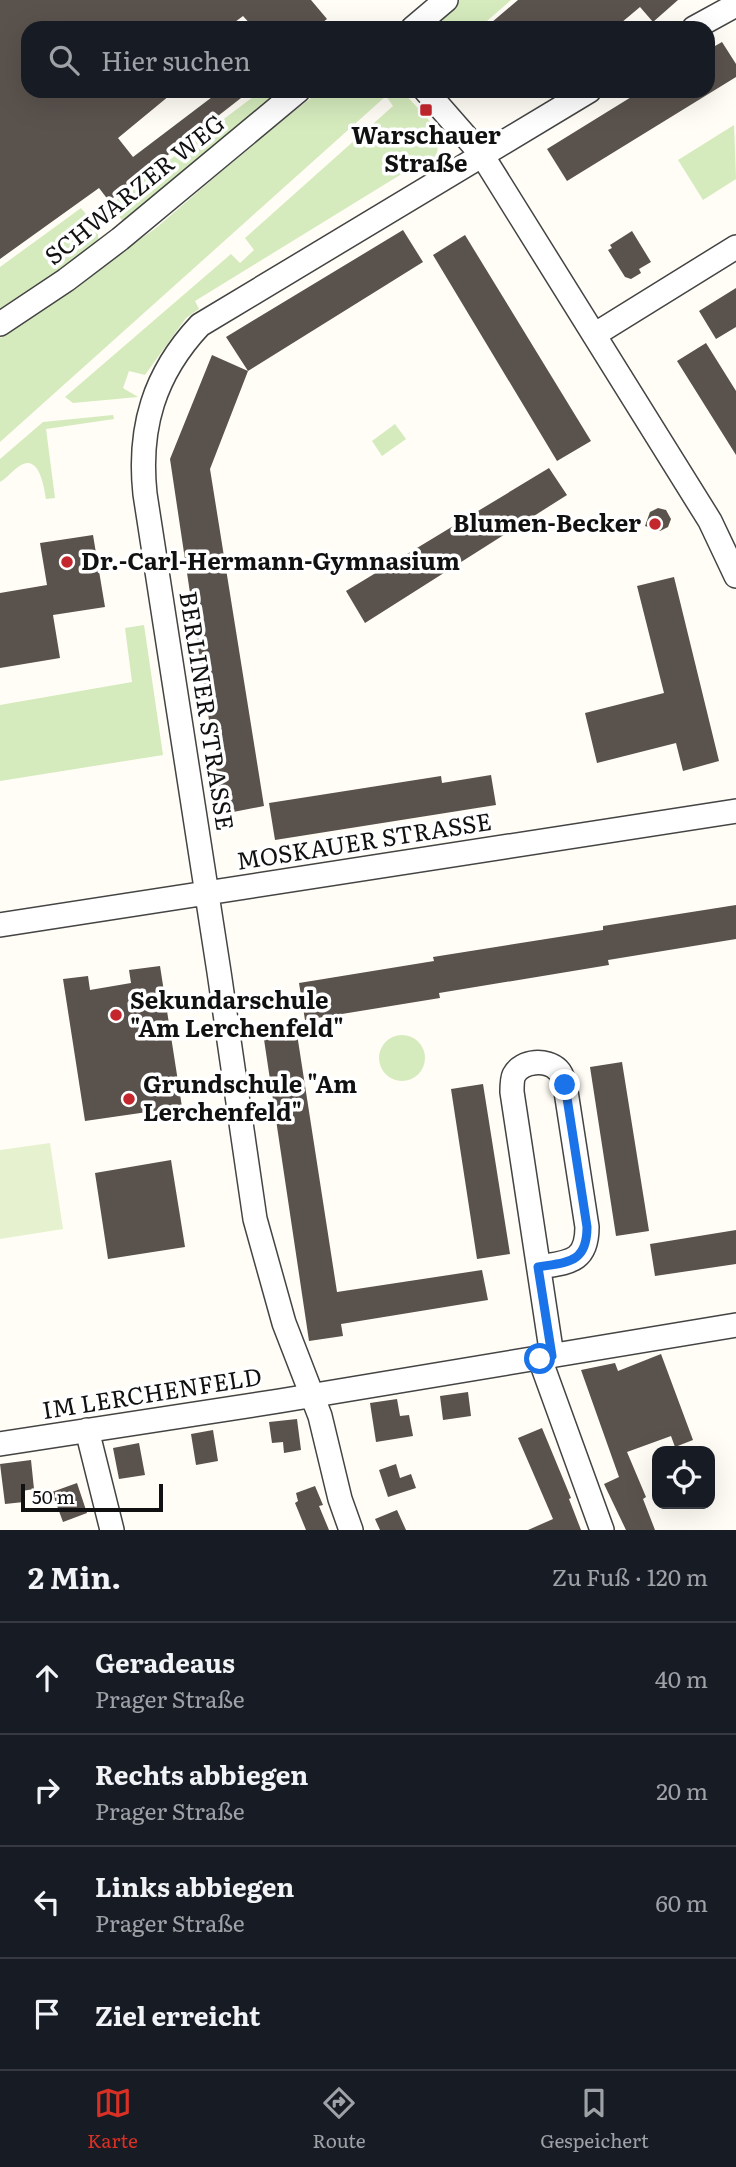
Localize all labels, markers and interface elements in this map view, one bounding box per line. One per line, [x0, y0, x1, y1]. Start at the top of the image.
search box [21, 21, 715, 98]
text: Hier suchen [101, 40, 251, 79]
icon: search [45, 41, 83, 79]
marker: Warschauer Straße [418, 102, 434, 118]
street label: SCHWARZER WEG [36, 104, 231, 272]
place label: Warschauer Straße [351, 116, 501, 179]
place label: Blumen-Becker [453, 504, 641, 539]
marker: Blumen-Becker [647, 516, 663, 532]
place label: Dr.-Carl-Hermann-Gymnasium [81, 542, 460, 577]
marker: Dr.-Carl-Hermann-Gymnasium [59, 554, 75, 570]
street label: BERLINER STRASSE [172, 588, 245, 833]
street label: MOSKAUER STRASSE [234, 802, 494, 877]
place label: Sekundarschule "Am Lerchenfeld" [130, 981, 344, 1044]
marker: Sekundarschule "Am Lerchenfeld" [108, 1007, 124, 1023]
place label: Grundschule "Am Lerchenfeld" [143, 1065, 357, 1128]
route end [549, 1069, 580, 1100]
marker: Grundschule "Am Lerchenfeld" [121, 1091, 137, 1107]
route start [524, 1343, 555, 1374]
street label: IM LERCHENFELD [39, 1357, 264, 1426]
map controls [652, 1446, 715, 1509]
button: locate [652, 1446, 715, 1509]
scale bar [21, 1481, 163, 1513]
text: 50 m [32, 1482, 75, 1510]
text: 2 Min. [28, 1554, 121, 1598]
text: Zu Fuß · 120 m [552, 1559, 708, 1593]
text: Geradeaus [95, 1642, 235, 1681]
icon: ahead [28, 1659, 66, 1697]
text: 40 m [655, 1661, 708, 1695]
text: Prager Straße [95, 1681, 245, 1715]
text: Rechts abbiegen [95, 1754, 308, 1793]
icon: right [28, 1771, 66, 1809]
text: 20 m [656, 1773, 708, 1807]
text: Prager Straße [95, 1793, 245, 1827]
text: Links abbiegen [95, 1866, 294, 1905]
icon: left [28, 1883, 66, 1921]
text: 60 m [655, 1885, 708, 1919]
text: Prager Straße [95, 1905, 245, 1939]
icon: arrive [28, 1995, 66, 2033]
text: Ziel erreicht [95, 1995, 260, 2034]
tab: Karte [87, 2084, 138, 2154]
tab: Route [312, 2084, 366, 2154]
tab: Gespeichert [540, 2084, 649, 2154]

